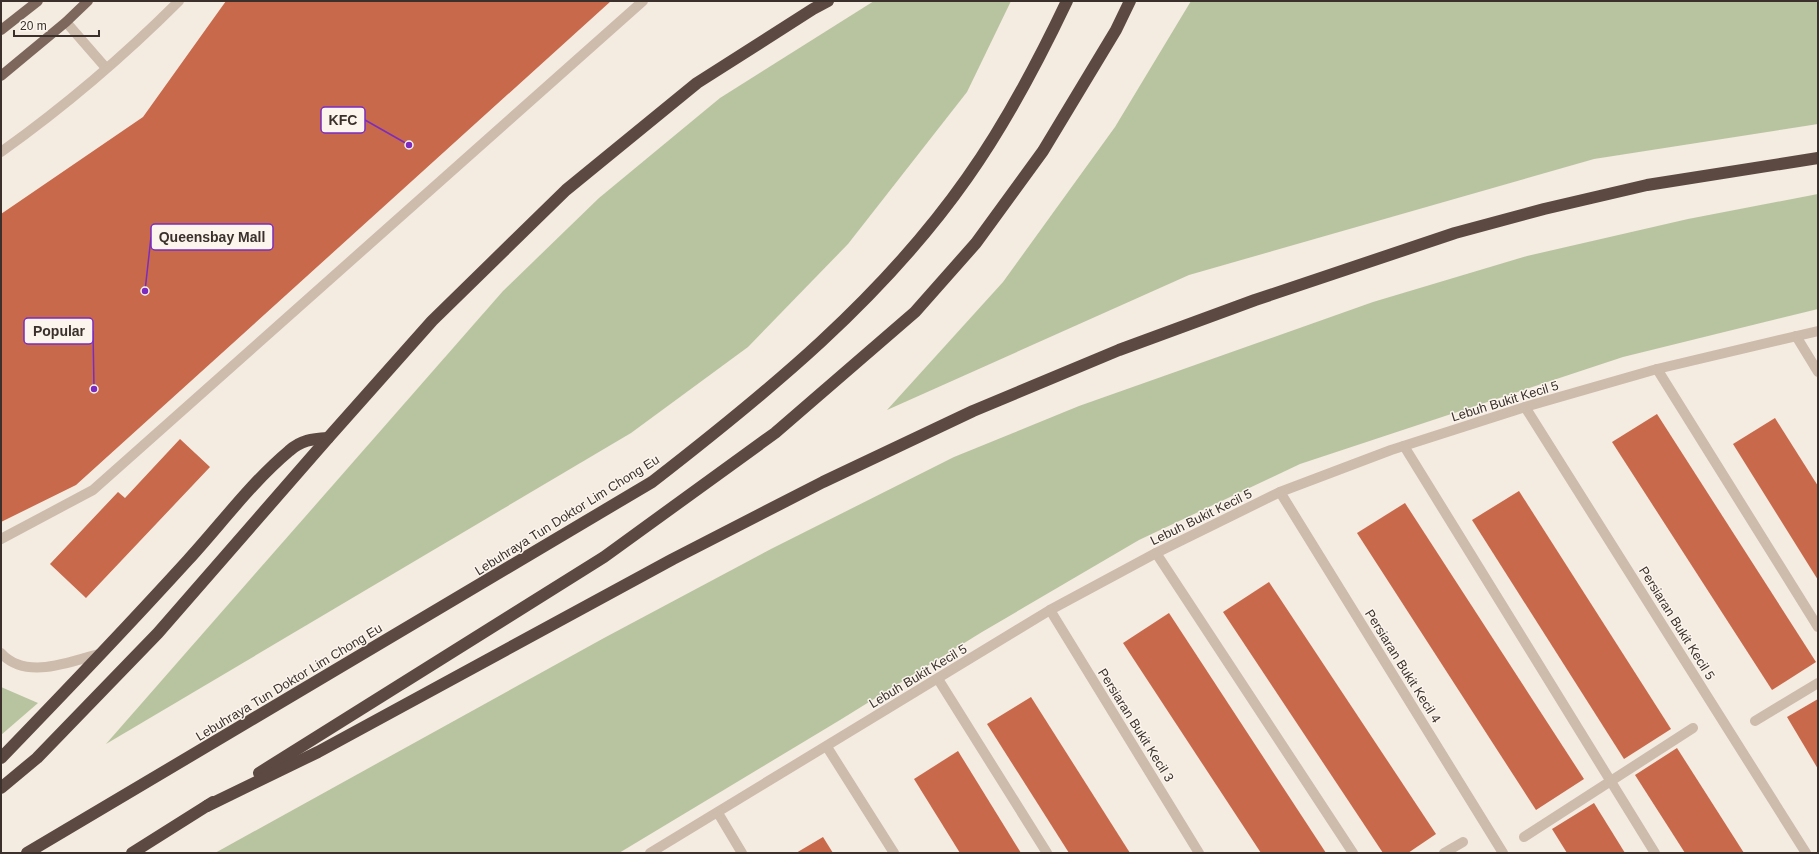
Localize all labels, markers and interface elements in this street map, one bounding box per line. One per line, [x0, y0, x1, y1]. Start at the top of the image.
scale bar [14, 12, 99, 38]
text: 20 m [20, 19, 47, 33]
callout: KFC [321, 107, 365, 133]
text: KFC [329, 112, 357, 128]
callout: Queensbay Mall [151, 224, 273, 250]
text: Queensbay Mall [159, 229, 265, 245]
callout: Popular [24, 318, 93, 344]
text: Popular [33, 323, 86, 339]
street label: Lebuh Bukit Kecil 5 [1450, 378, 1560, 424]
street label: Lebuhraya Tun Doktor Lim Chong Eu [472, 452, 662, 578]
street label: Lebuh Bukit Kecil 5 [1148, 486, 1254, 548]
street label: Persiaran Bukit Kecil 5 [1636, 564, 1718, 682]
street label: Persiaran Bukit Kecil 4 [1362, 607, 1444, 725]
street label: Lebuhraya Tun Doktor Lim Chong Eu [193, 620, 385, 744]
street label: Lebuh Bukit Kecil 5 [866, 641, 970, 711]
street label: Persiaran Bukit Kecil 3 [1095, 666, 1177, 784]

